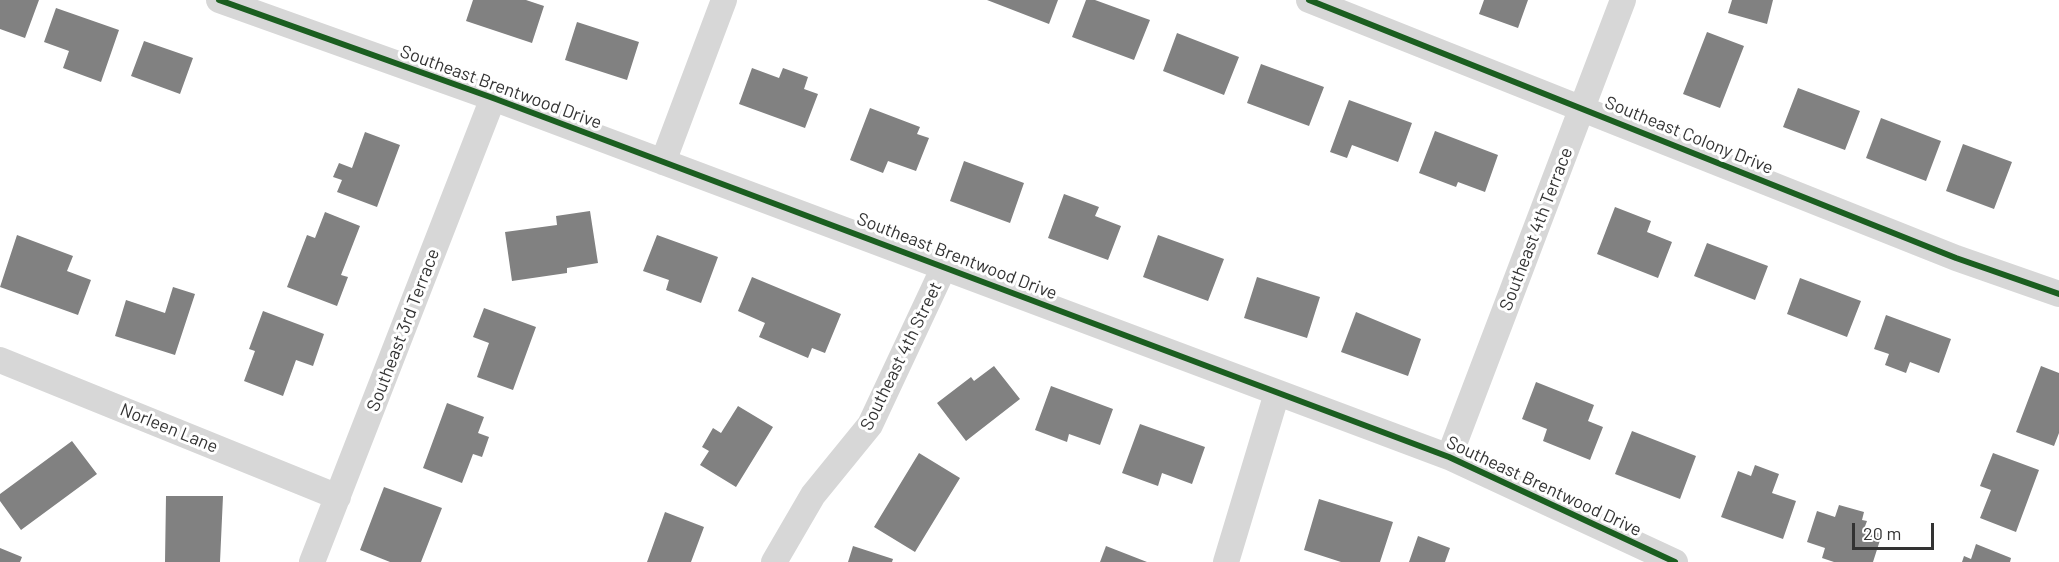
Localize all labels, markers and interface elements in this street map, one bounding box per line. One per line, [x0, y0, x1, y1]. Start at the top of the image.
street label: Southeast Brentwood Drive [397, 40, 605, 134]
street label: Southeast Colony Drive [1602, 91, 1776, 179]
street label: Southeast 4th Terrace [1495, 144, 1577, 314]
street label: Southeast Brentwood Drive [854, 208, 1060, 304]
street label: Southeast 3rd Terrace [362, 246, 444, 414]
street label: Southeast 4th Street [856, 278, 946, 434]
street label: Norleen Lane [117, 399, 221, 457]
street label: Southeast Brentwood Drive [1443, 431, 1645, 541]
scale bar [1855, 511, 1938, 549]
text: 20 m [1863, 522, 1901, 544]

